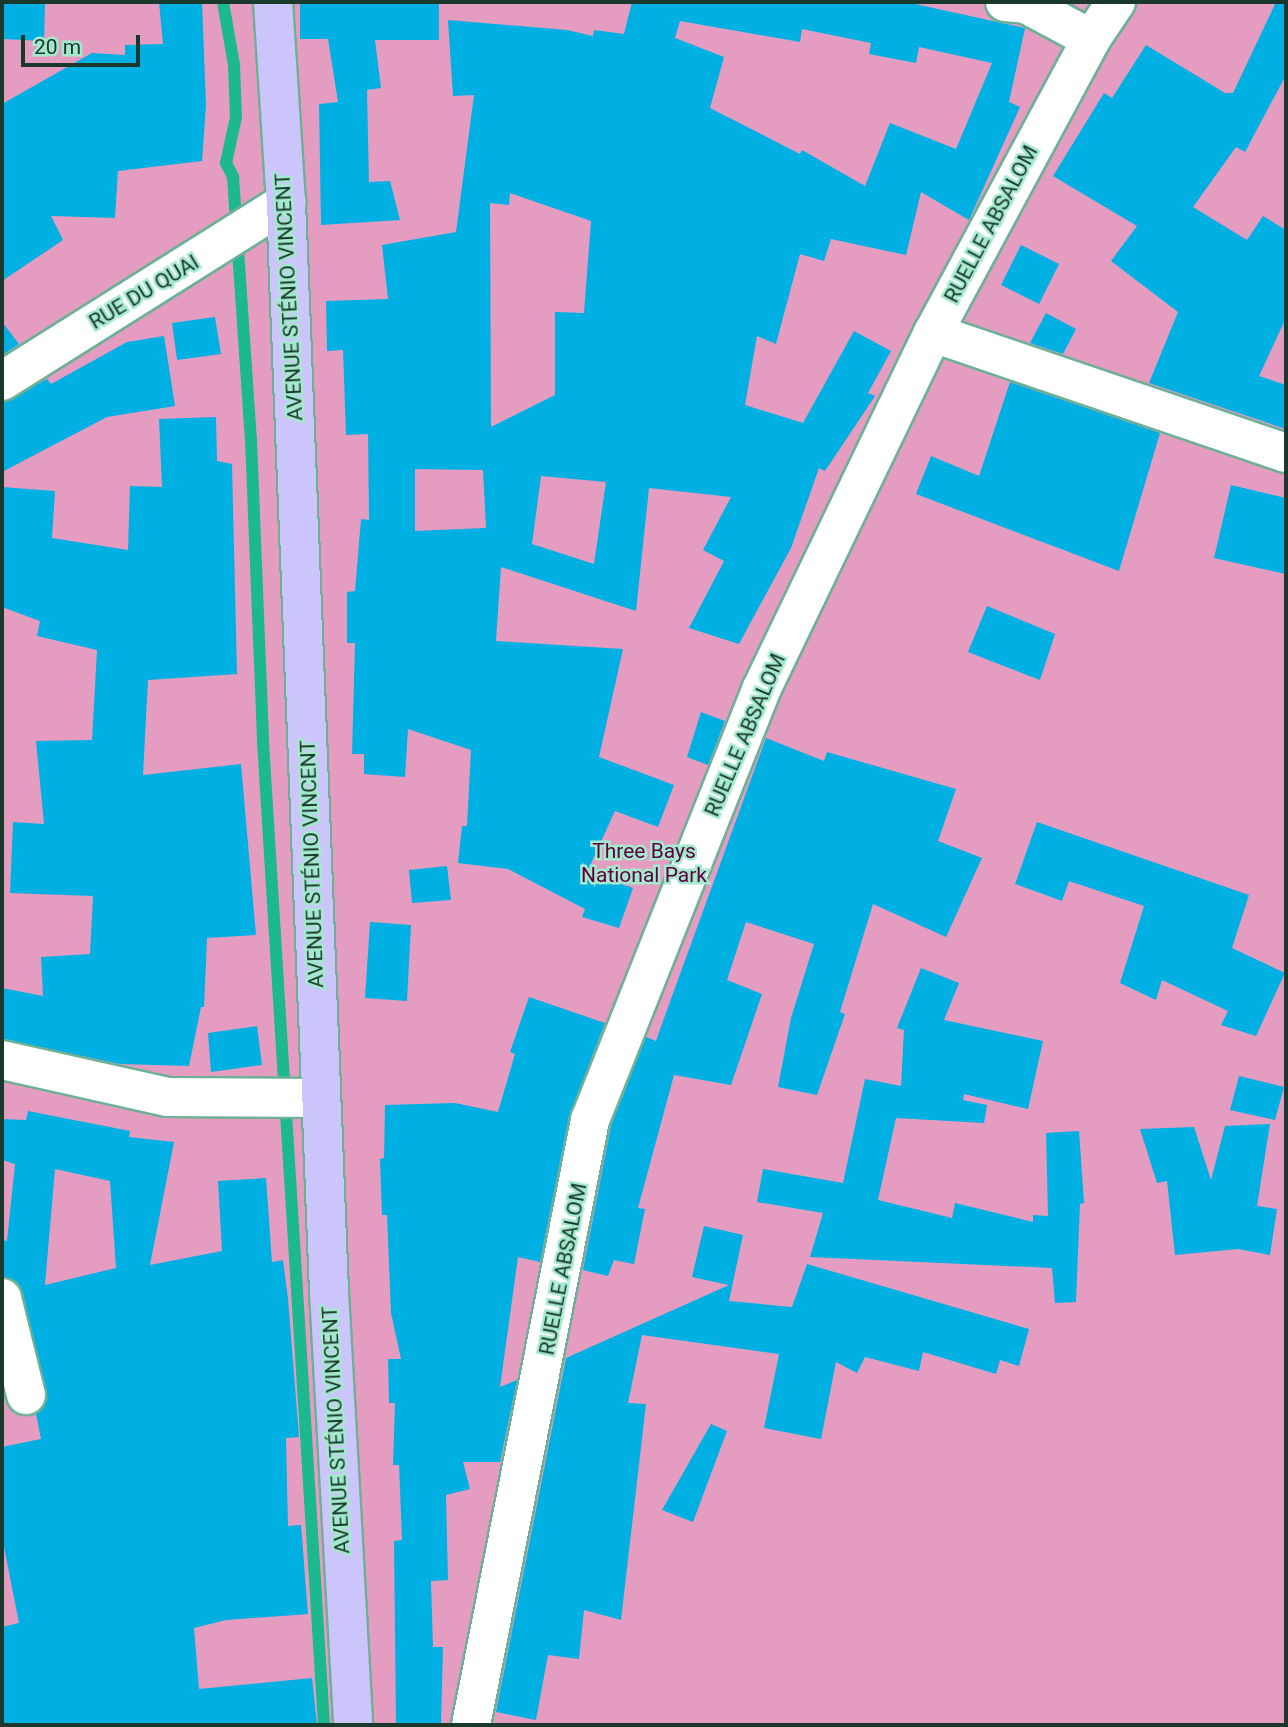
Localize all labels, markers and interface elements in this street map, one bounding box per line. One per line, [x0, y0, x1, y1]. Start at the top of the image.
scale bar [24, 21, 144, 65]
text: 20 m [34, 35, 81, 59]
street label: RUELLE ABSALOM [939, 141, 1043, 307]
street label: AVENUE STÉNIO VINCENT [270, 172, 308, 422]
street label: RUE DU QUAI [85, 249, 203, 335]
street label: RUELLE ABSALOM [699, 650, 791, 820]
street label: AVENUE STÉNIO VINCENT [295, 740, 329, 988]
park label: Three Bays National Park [581, 838, 707, 888]
street label: RUELLE ABSALOM [534, 1181, 592, 1357]
street label: AVENUE STÉNIO VINCENT [317, 1305, 355, 1555]

